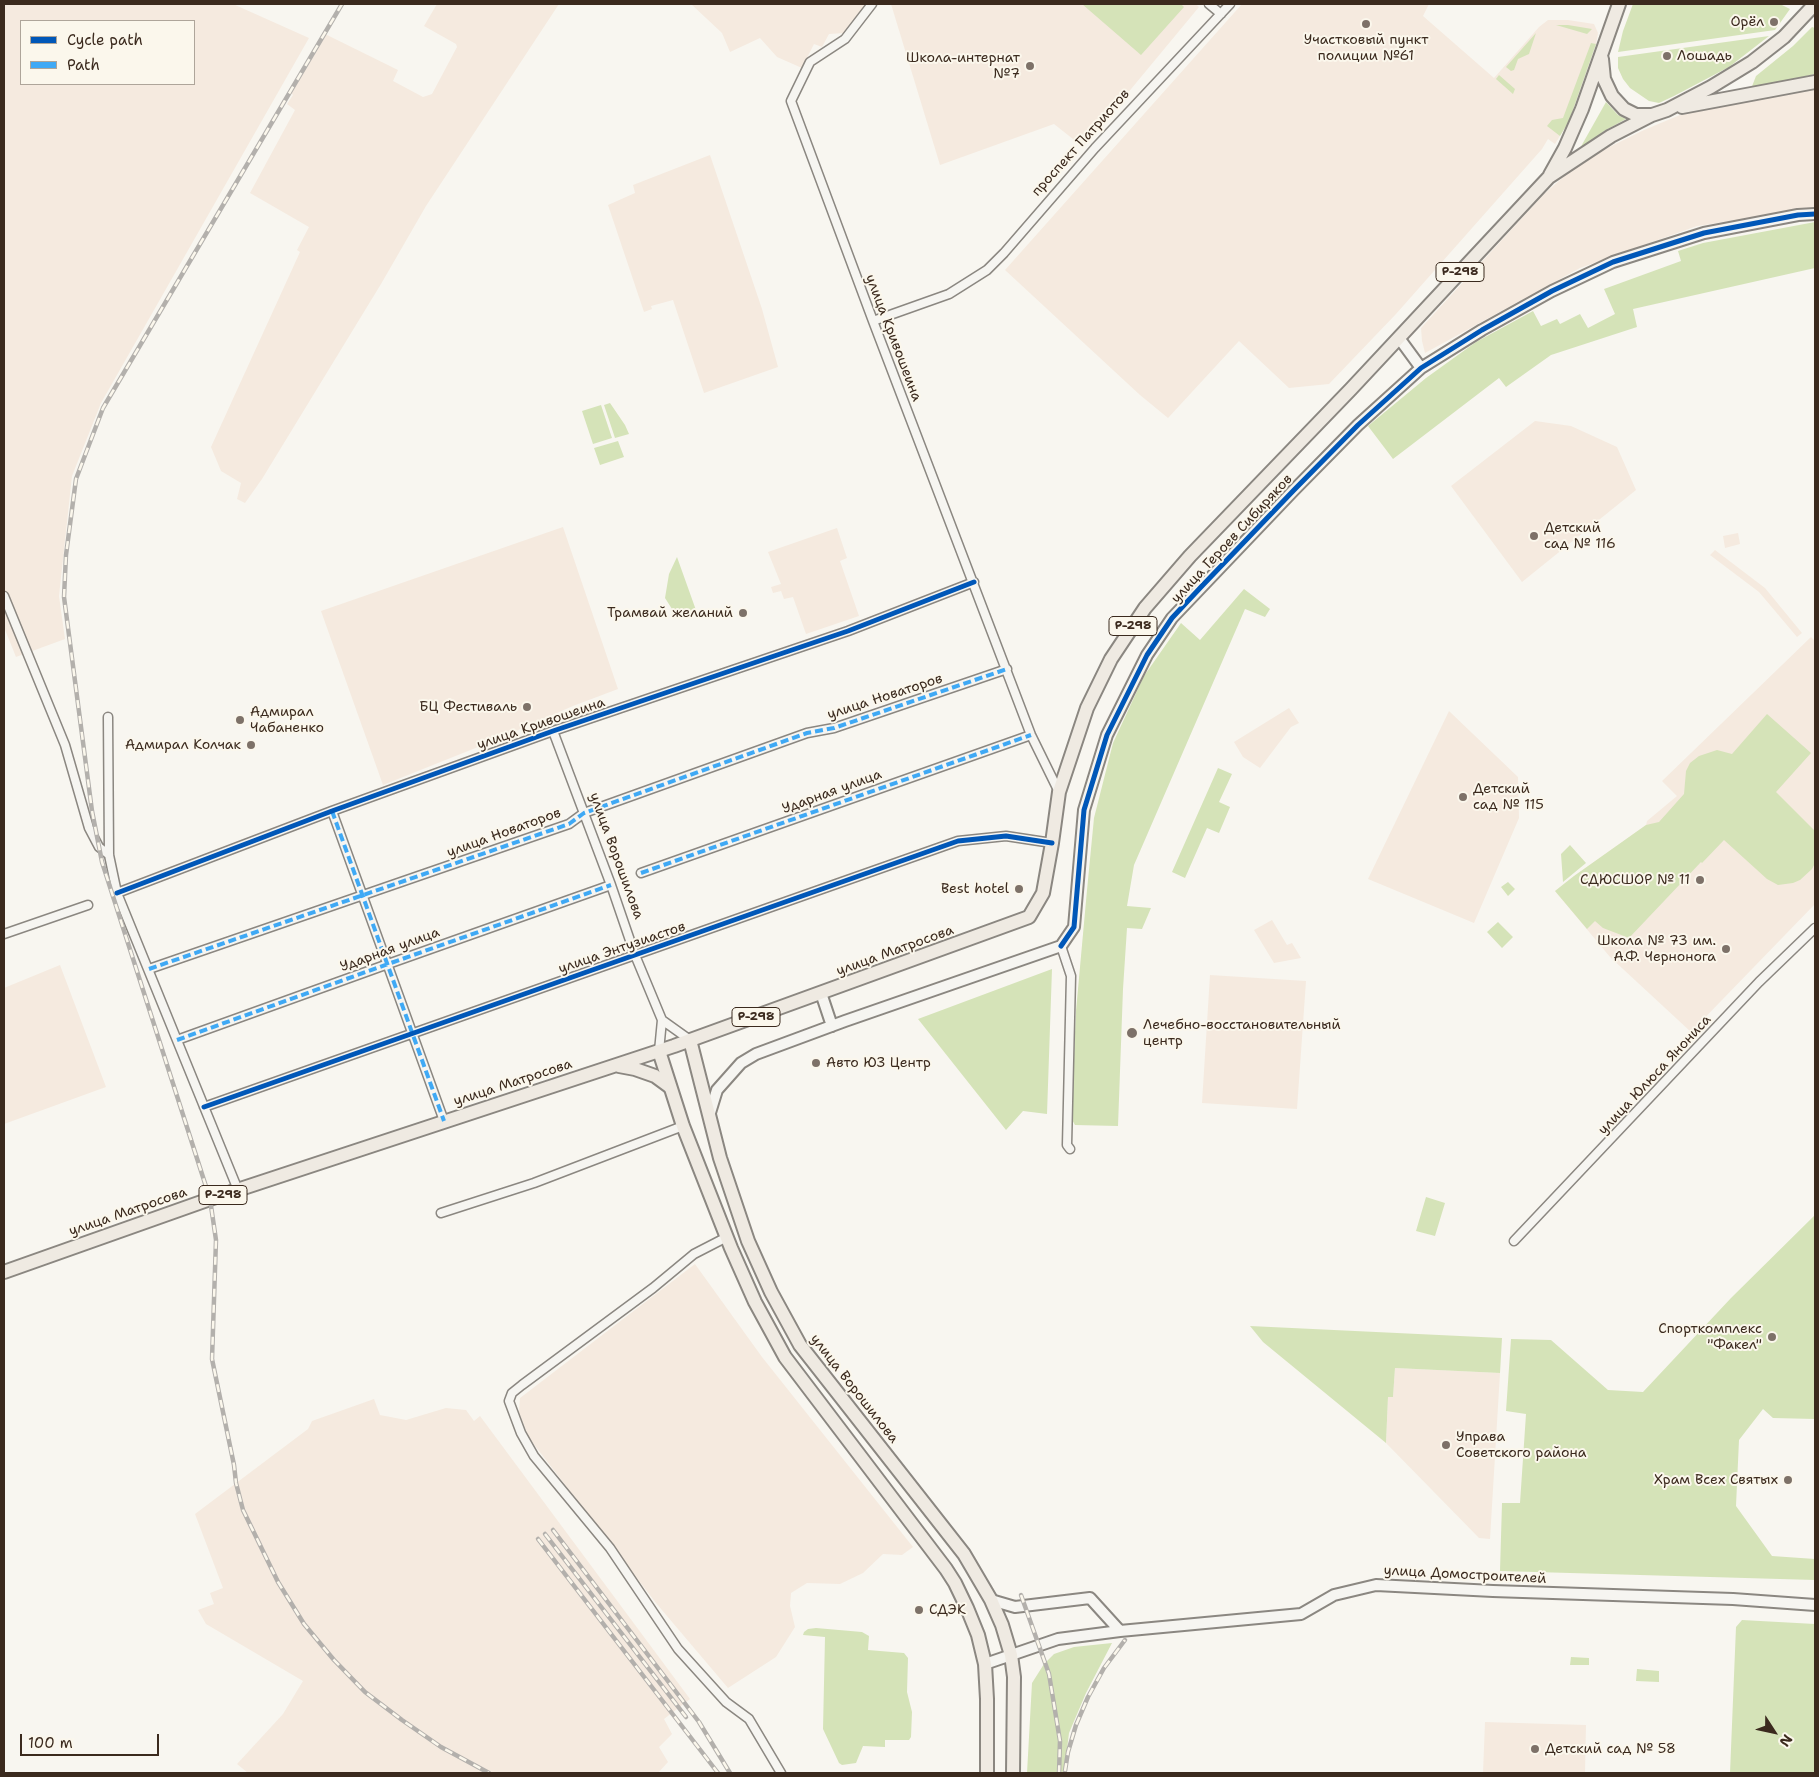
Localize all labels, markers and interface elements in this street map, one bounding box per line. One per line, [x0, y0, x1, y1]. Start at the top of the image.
place label: Орёл [1730, 14, 1764, 30]
marker: Орёл [1768, 16, 1780, 28]
marker: Участковый пункт полиции №61 [1360, 18, 1372, 30]
legend [20, 20, 195, 85]
text: Cycle path [67, 30, 143, 50]
place label: Участковый пункт полиции №61 [1304, 32, 1428, 64]
place label: Лошадь [1677, 48, 1732, 64]
place label: Школа-интернат №7 [906, 50, 1020, 82]
marker: Лошадь [1661, 50, 1673, 62]
text: Path [67, 55, 100, 75]
marker: Школа-интернат №7 [1024, 60, 1036, 72]
street label: проспект Патриотов [1028, 86, 1134, 200]
road number: Р-298 [1436, 262, 1484, 282]
street label: улица Кривошеина [861, 272, 925, 404]
street label: улица Героев Сибиряков [1168, 471, 1296, 607]
place label: Детский сад № 116 [1544, 520, 1616, 552]
marker: Детский сад № 116 [1528, 530, 1540, 542]
place label: Трамвай желаний [607, 605, 733, 621]
marker: Трамвай желаний [737, 607, 749, 619]
road number: Р-298 [1109, 616, 1157, 636]
street label: улица Новаторов [825, 670, 945, 724]
street label: улица Кривошеина [475, 694, 607, 754]
place label: БЦ Фестиваль [419, 699, 517, 715]
marker: БЦ Фестиваль [521, 701, 533, 713]
place label: Адмирал Чабаненко [250, 704, 324, 736]
marker: Адмирал Чабаненко [234, 714, 246, 726]
place label: Адмирал Колчак [125, 737, 241, 753]
marker: Адмирал Колчак [245, 739, 257, 751]
street label: Ударная улица [780, 766, 884, 818]
place label: Детский сад № 115 [1473, 781, 1544, 814]
street label: улица Ворошилова [585, 790, 647, 922]
marker: Детский сад № 115 [1457, 791, 1469, 803]
street label: улица Новаторов [445, 805, 563, 861]
place label: СДЮСШОР № 11 [1580, 872, 1690, 888]
marker: СДЮСШОР № 11 [1694, 874, 1706, 886]
place label: Best hotel [941, 881, 1009, 897]
marker: Best hotel [1013, 883, 1025, 895]
street label: улица Энтузиастов [556, 918, 688, 978]
street label: улица Матросова [834, 922, 956, 980]
street label: Ударная улица [338, 924, 442, 976]
place label: Школа № 73 им. А.Ф. Чернонога [1597, 933, 1716, 966]
marker: Школа № 73 им. А.Ф. Чернонога [1720, 943, 1732, 955]
road number: Р-298 [732, 1008, 780, 1026]
street label: улица Юлюса Янониса [1595, 1012, 1715, 1138]
place label: Лечебно-восстановительный центр [1143, 1017, 1341, 1050]
marker: Лечебно-восстановительный центр [1125, 1026, 1139, 1040]
place label: Авто ЮЗ Центр [826, 1055, 931, 1071]
street label: улица Матросова [452, 1056, 574, 1110]
marker: Авто ЮЗ Центр [810, 1057, 822, 1069]
street label: улица Матросова [67, 1184, 189, 1240]
road number: Р-298 [199, 1186, 247, 1204]
place label: Спорткомплекс "Факел" [1658, 1321, 1762, 1354]
street label: улица Ворошилова [806, 1331, 902, 1447]
marker: Спорткомплекс "Факел" [1766, 1331, 1778, 1343]
place label: Управа Советского района [1456, 1429, 1586, 1461]
marker: Управа Советского района [1440, 1439, 1452, 1451]
place label: Храм Всех Святых [1654, 1472, 1778, 1488]
marker: Храм Всех Святых [1782, 1474, 1794, 1486]
street label: улица Домостроителей [1383, 1562, 1547, 1588]
place label: СДЭК [929, 1602, 966, 1618]
marker: СДЭК [913, 1604, 925, 1616]
north arrow [1749, 1707, 1799, 1757]
scale bar [22, 1724, 161, 1756]
text: N [1776, 1731, 1797, 1750]
text: 100 m [28, 1733, 73, 1753]
place label: Детский сад № 58 [1545, 1741, 1676, 1757]
marker: Детский сад № 58 [1529, 1743, 1541, 1755]

